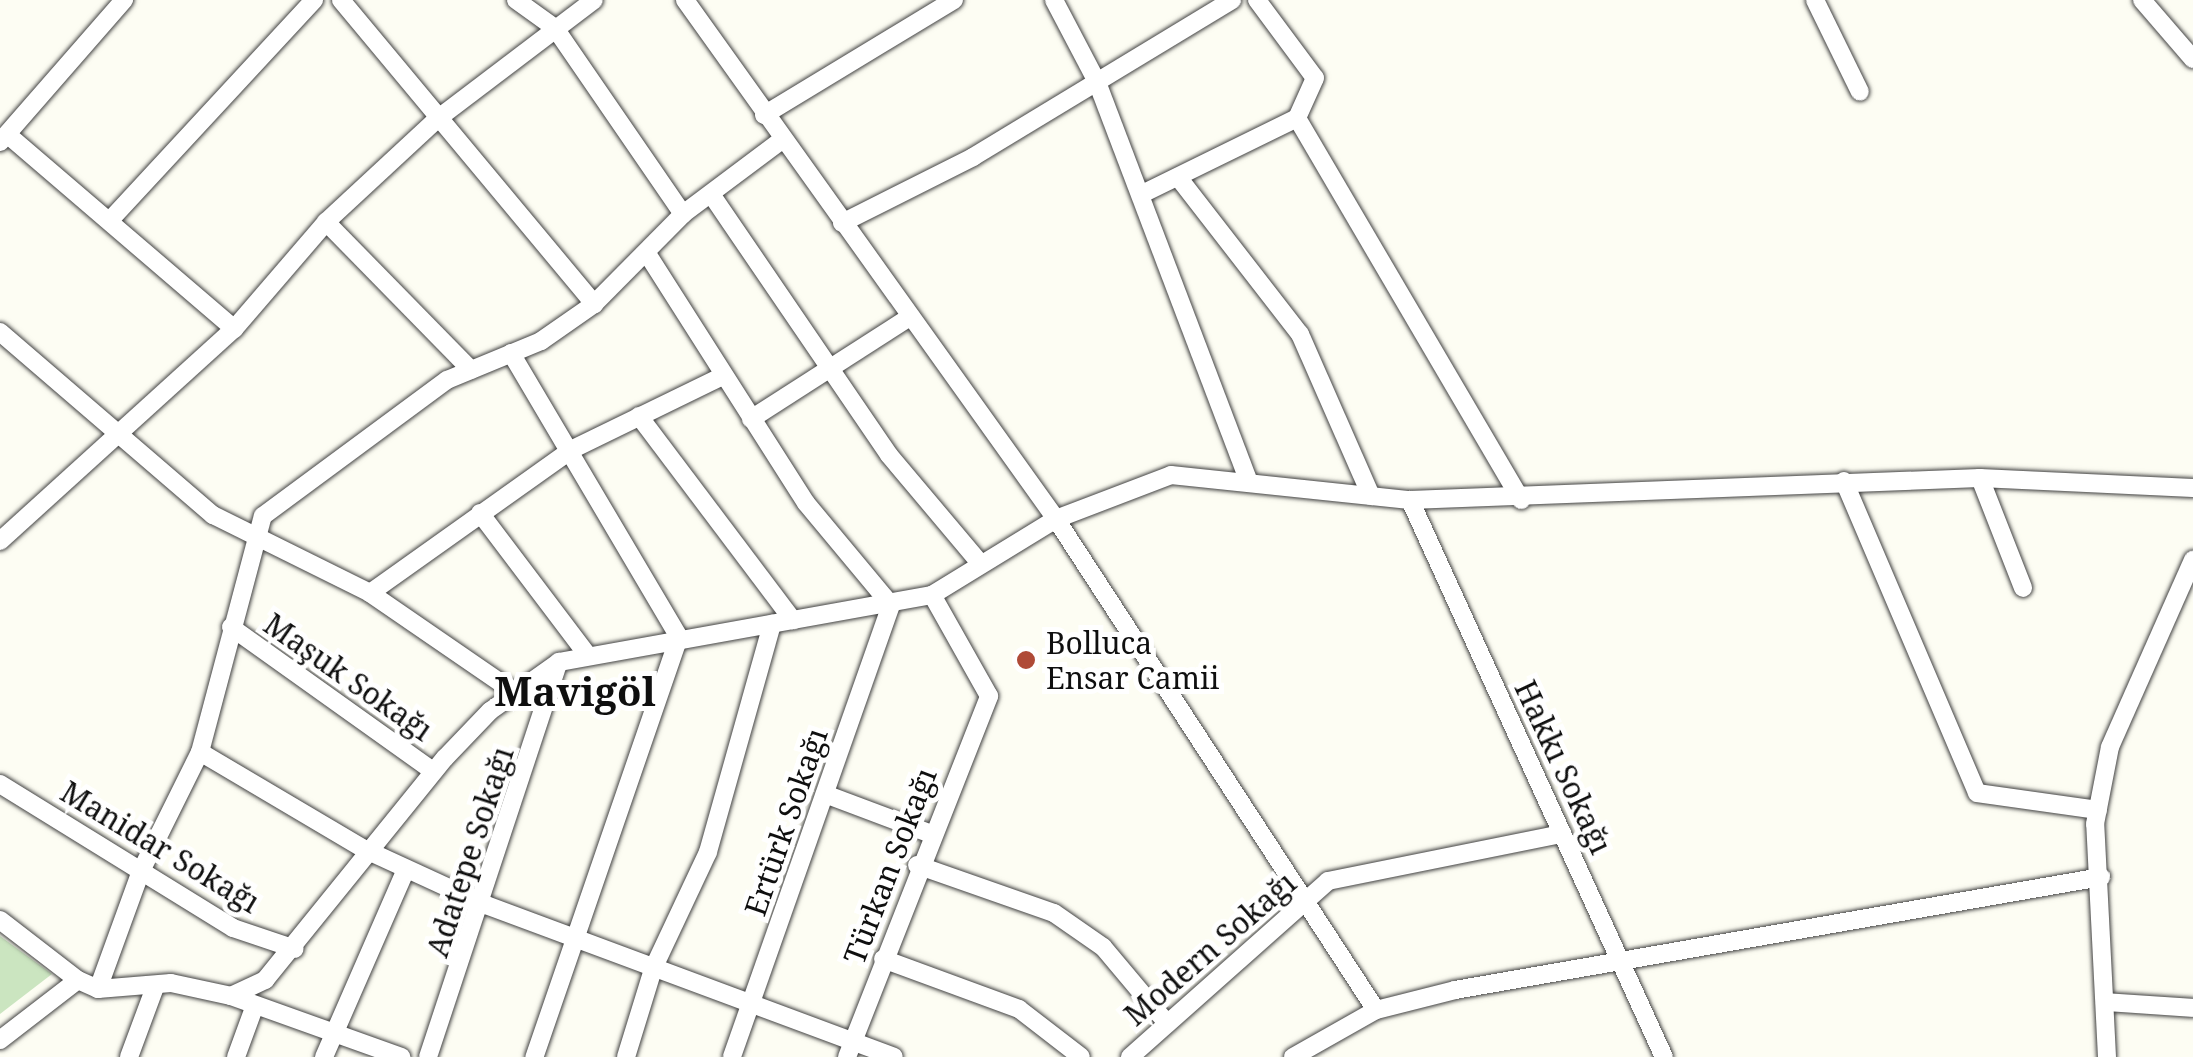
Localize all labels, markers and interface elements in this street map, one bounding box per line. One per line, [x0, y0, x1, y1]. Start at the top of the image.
street label: Maşuk Sokağı [257, 606, 439, 748]
place label: Bolluca Ensar Camii [1046, 625, 1219, 696]
marker: Bolluca Ensar Camii [1015, 649, 1037, 671]
district label: Mavigöl [494, 667, 656, 715]
street label: Hakkı Sokağı [1507, 675, 1619, 859]
street label: Ertürk Sokağı [737, 724, 835, 920]
street label: Adatepe Sokağı [419, 743, 521, 961]
street label: Türkan Sokağı [836, 763, 944, 969]
street label: Manidar Sokağı [54, 774, 266, 920]
street label: Modern Sokağı [1117, 865, 1303, 1033]

